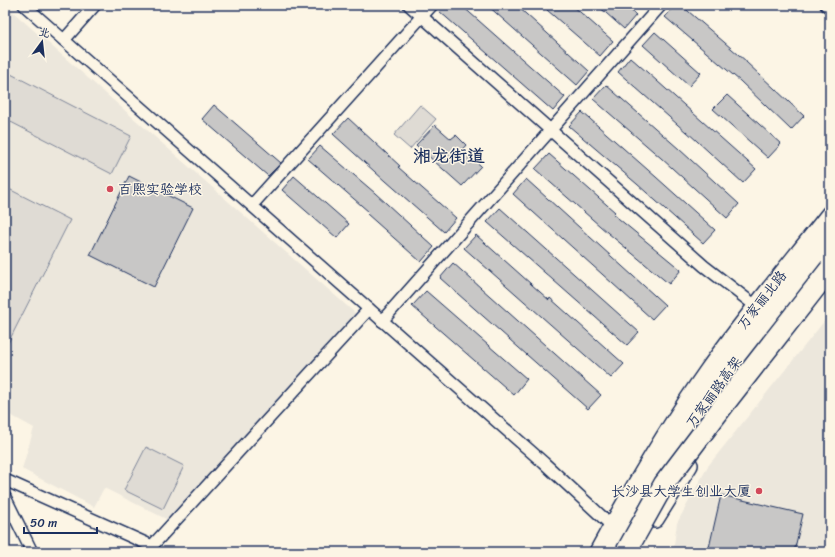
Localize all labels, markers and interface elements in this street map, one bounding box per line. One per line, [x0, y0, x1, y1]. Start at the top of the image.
north arrow [22, 22, 62, 62]
text: 北 [37, 22, 52, 43]
district label: 湘龙街道 [413, 140, 485, 172]
place label: 百熙实验学校 [118, 177, 202, 202]
marker: 百熙实验学校 [105, 184, 115, 194]
street label: 万家丽北路 [731, 265, 793, 335]
street label: 万家丽路高架 [679, 351, 749, 433]
place label: 长沙县大学生创业大厦 [611, 479, 751, 504]
marker: 长沙县大学生创业大厦 [754, 486, 764, 496]
scale bar [24, 509, 97, 535]
text: 50 m [30, 512, 57, 534]

